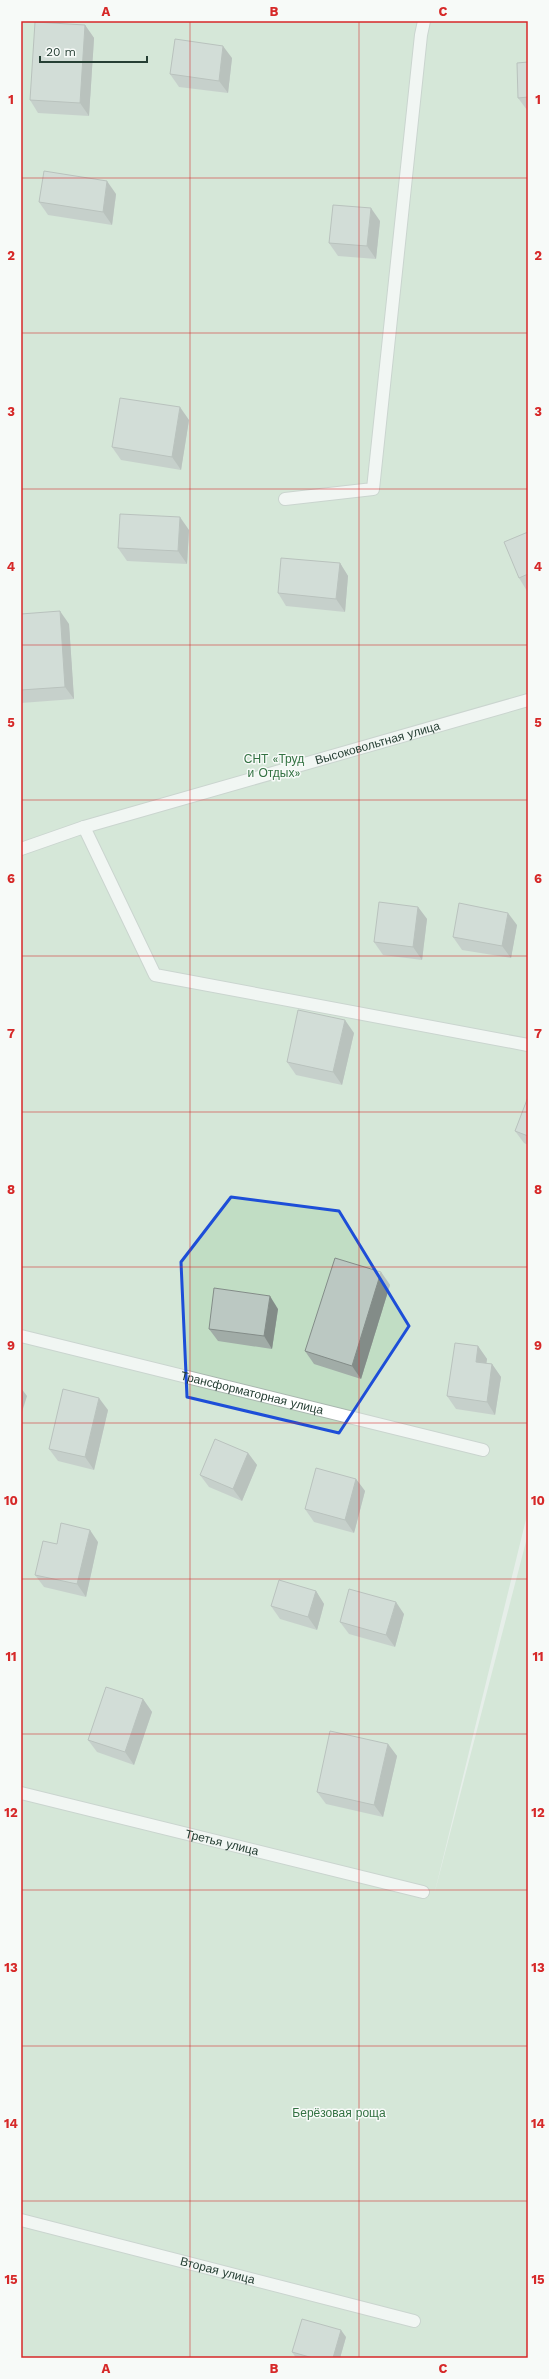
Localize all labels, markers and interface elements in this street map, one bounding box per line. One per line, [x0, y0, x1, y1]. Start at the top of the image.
text: A [102, 4, 111, 19]
text: B [270, 4, 279, 19]
text: C [439, 4, 448, 19]
scale bar [40, 38, 147, 64]
text: 20 m [46, 45, 76, 59]
text: 1 [8, 92, 14, 107]
text: 1 [535, 92, 541, 107]
text: 2 [7, 248, 15, 263]
text: 2 [534, 248, 542, 263]
text: 3 [7, 404, 15, 419]
text: 3 [534, 404, 542, 419]
text: 4 [7, 559, 16, 574]
text: 4 [534, 559, 543, 574]
text: 5 [7, 715, 15, 730]
text: 5 [534, 715, 542, 730]
street label: Высоковольтная улица [314, 718, 442, 768]
park label: СНТ «Труд и Отдых» [244, 752, 304, 780]
text: 6 [7, 871, 15, 886]
text: 6 [534, 871, 542, 886]
text: 7 [7, 1026, 15, 1041]
text: 7 [534, 1026, 542, 1041]
text: 8 [7, 1182, 15, 1197]
text: 8 [534, 1182, 542, 1197]
text: 9 [7, 1338, 15, 1353]
text: 9 [534, 1338, 542, 1353]
street label: Трансформаторная улица [179, 1369, 325, 1417]
text: 10 [4, 1493, 18, 1508]
text: 10 [531, 1493, 545, 1508]
text: 11 [5, 1649, 17, 1664]
text: 11 [532, 1649, 544, 1664]
text: 12 [4, 1805, 18, 1820]
text: 12 [531, 1805, 545, 1820]
street label: Третья улица [184, 1827, 260, 1858]
text: 13 [4, 1960, 18, 1975]
text: 13 [531, 1960, 545, 1975]
park label: Берёзовая роща [292, 2106, 386, 2120]
text: 14 [4, 2116, 19, 2131]
text: 14 [531, 2116, 546, 2131]
street label: Вторая улица [179, 2254, 257, 2287]
text: 15 [4, 2272, 18, 2287]
text: 15 [531, 2272, 545, 2287]
text: A [102, 2361, 111, 2376]
text: B [270, 2361, 279, 2376]
text: C [439, 2361, 448, 2376]

